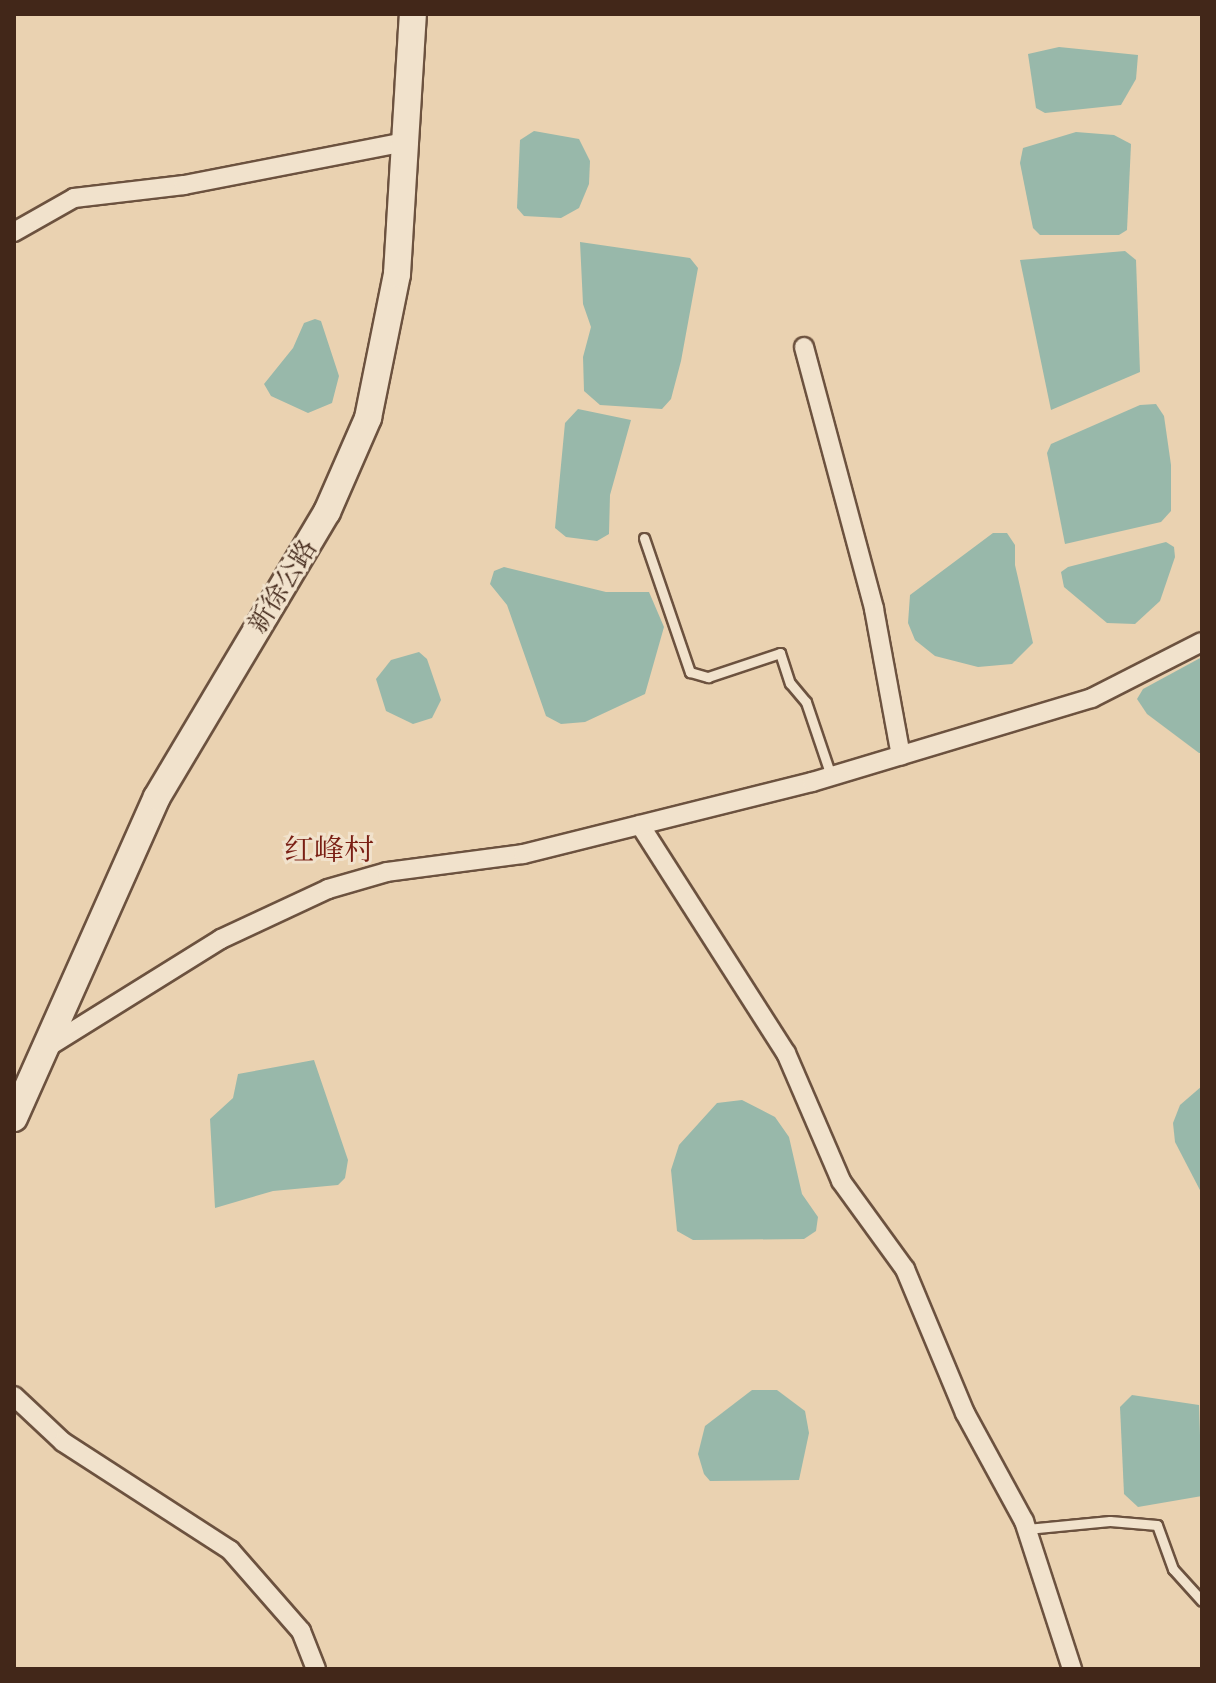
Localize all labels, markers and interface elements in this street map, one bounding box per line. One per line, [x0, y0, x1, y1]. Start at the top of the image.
street label: 新徐公路 [241, 534, 323, 638]
district label: 红峰村 [284, 831, 374, 867]

